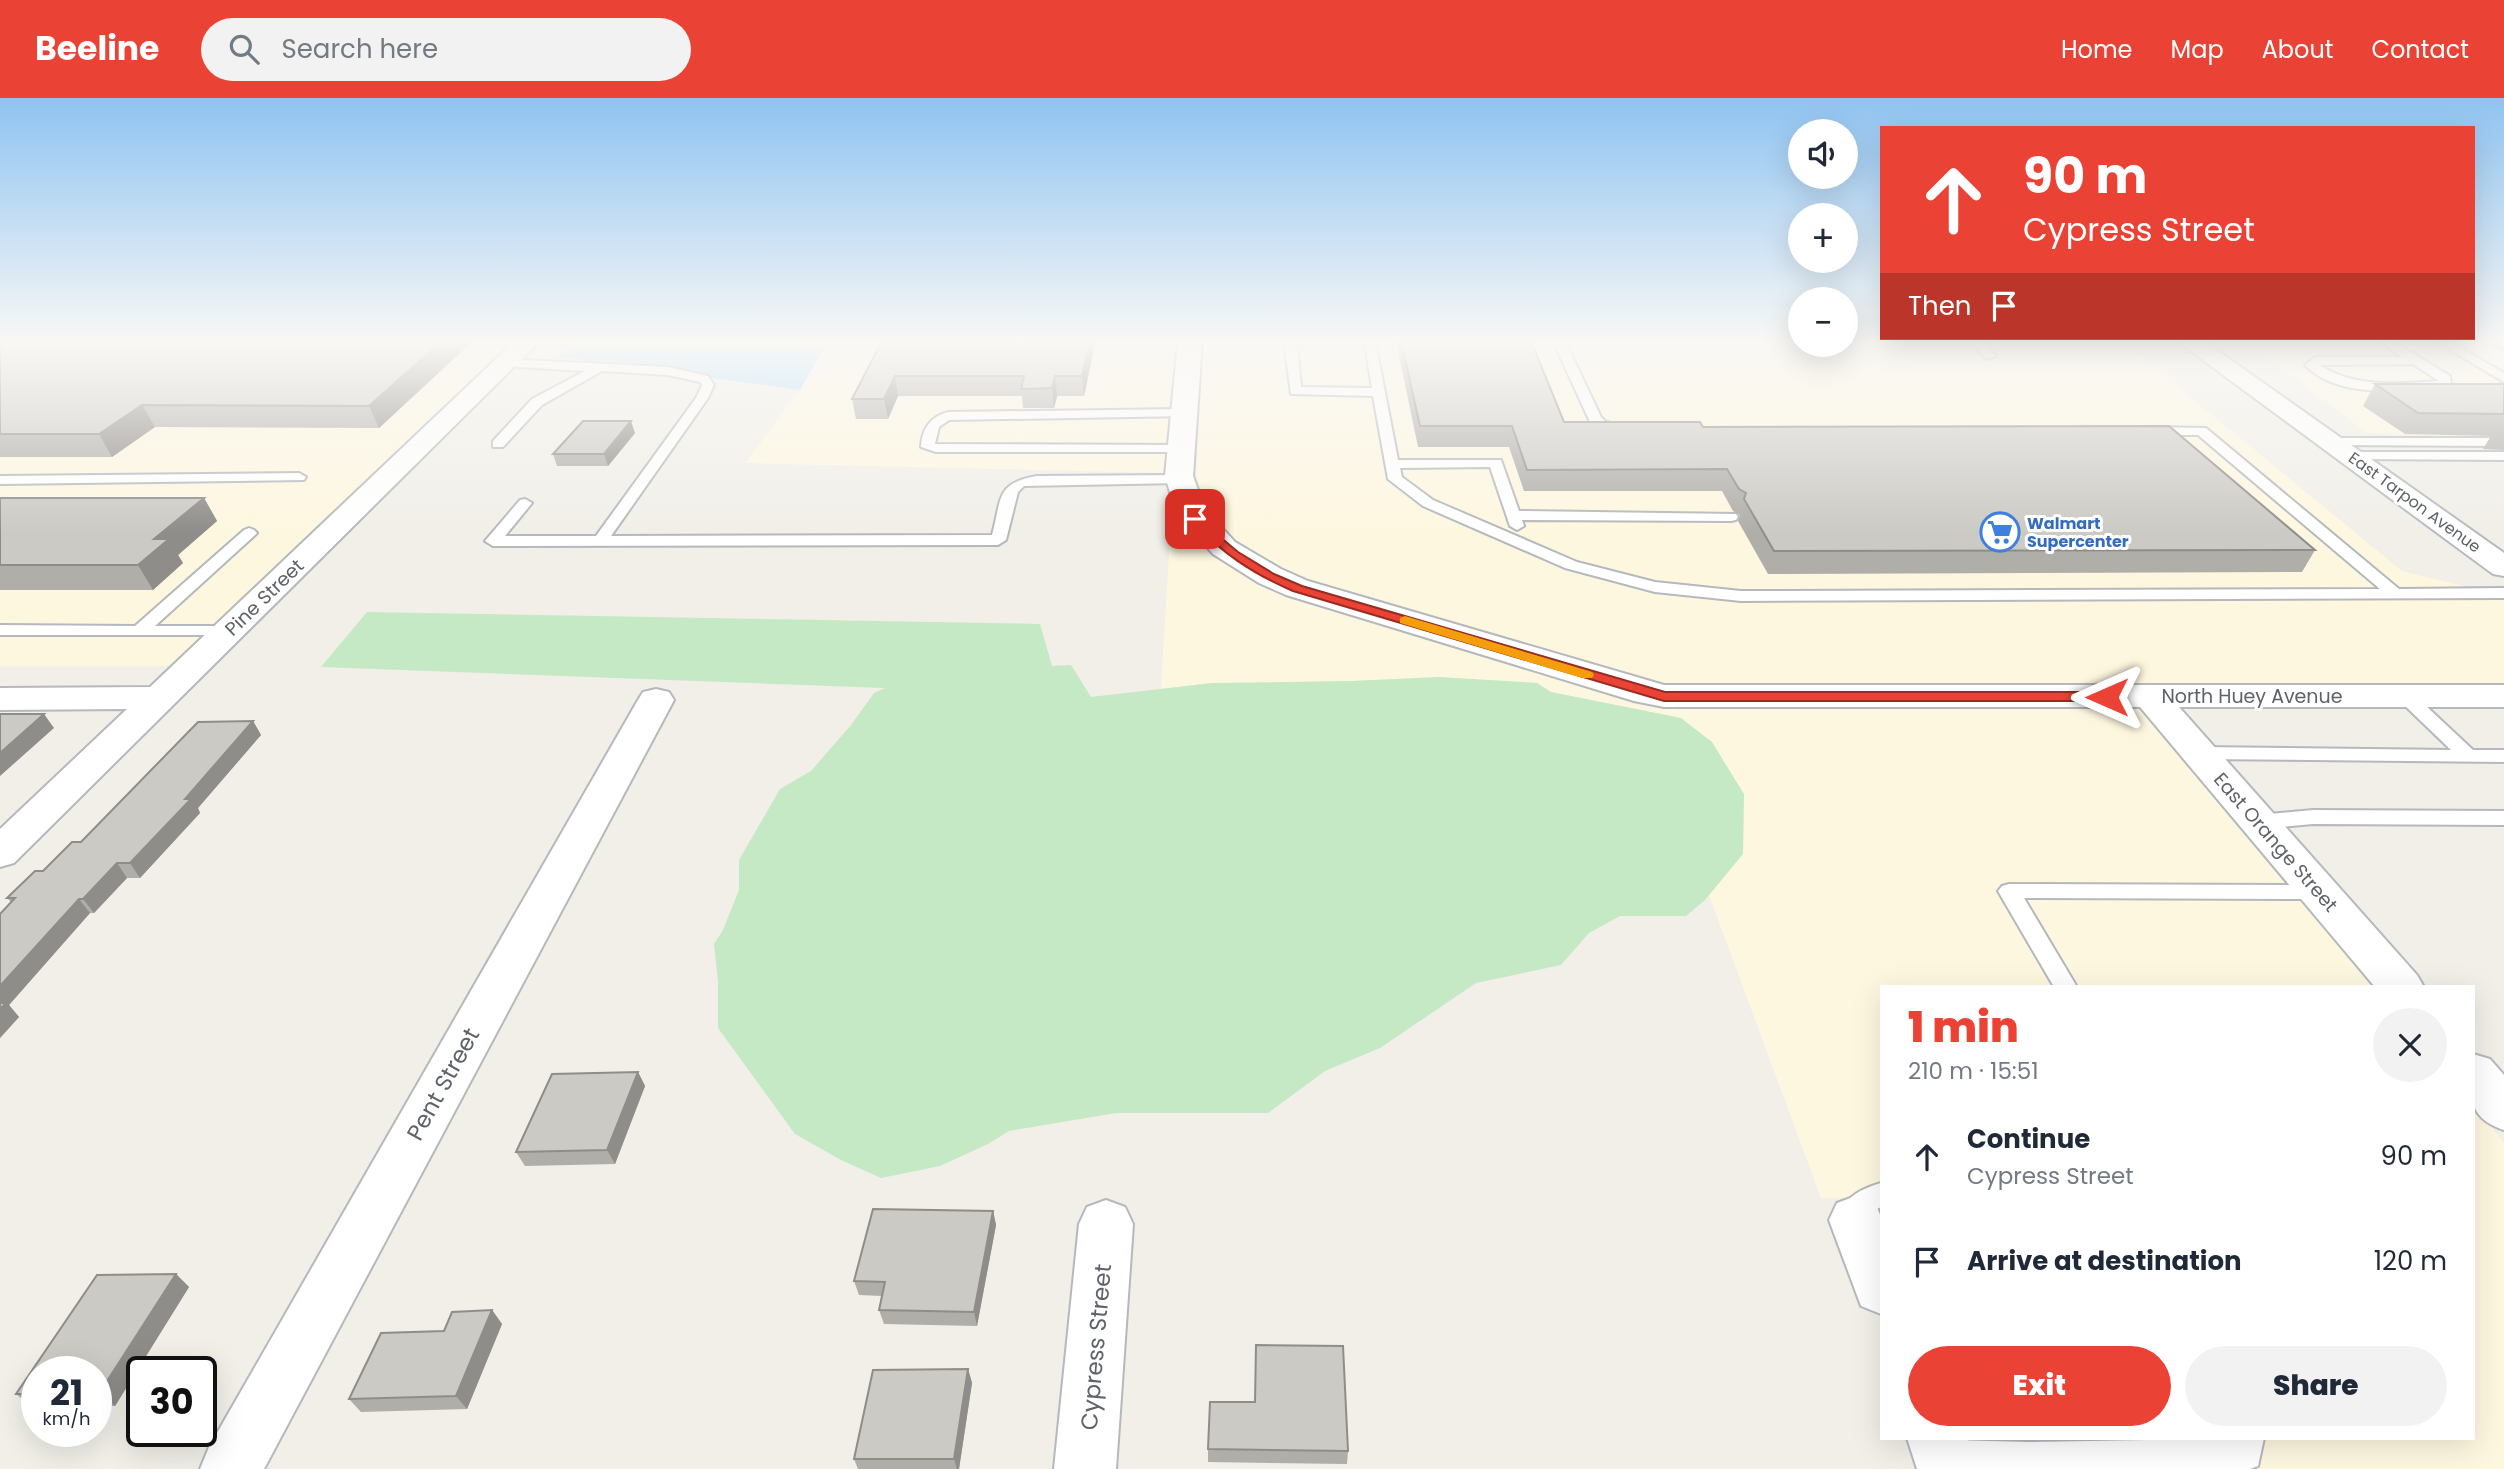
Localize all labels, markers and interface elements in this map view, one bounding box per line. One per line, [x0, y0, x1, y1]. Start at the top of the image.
search box [201, 18, 691, 81]
text: Beeline [35, 25, 159, 72]
icon: search [225, 30, 263, 68]
text: Search here [281, 31, 438, 67]
text: Home [2061, 33, 2133, 66]
text: Map [2171, 33, 2224, 66]
text: About [2262, 33, 2333, 66]
text: Contact [2371, 33, 2469, 66]
map controls [1788, 119, 1858, 357]
button: sound [1788, 119, 1858, 189]
text: 90 m [2023, 142, 2147, 210]
icon: ahead [1908, 154, 1999, 245]
button: + [1788, 203, 1858, 273]
text: Cypress Street [2023, 207, 2255, 252]
button: − [1788, 287, 1858, 357]
icon: arrive [1985, 287, 2023, 325]
text: Then [1908, 288, 1971, 324]
street label: East Tarpon Avenue [2344, 447, 2486, 558]
pin [1165, 489, 1225, 549]
icon: arrive [1176, 500, 1214, 538]
supermarket icon: Walmart Supercenter [1979, 511, 2021, 553]
place label: Walmart Supercenter [2027, 512, 2129, 553]
street label: Pine Street [219, 553, 310, 642]
position arrow [2070, 660, 2144, 734]
street label: North Huey Avenue [2162, 683, 2342, 710]
street label: East Orange Street [2207, 767, 2344, 918]
text: 1 min [1908, 998, 2019, 1057]
button: close [2373, 1008, 2447, 1082]
street label: Pent Street [399, 1022, 487, 1146]
text: 210 m · 15:51 [1908, 1055, 2039, 1087]
text: Continue [1967, 1121, 2090, 1157]
icon: ahead [1908, 1138, 1946, 1176]
text: 90 m [2381, 1138, 2447, 1174]
text: Cypress Street [1967, 1160, 2134, 1192]
icon: arrive [1908, 1243, 1946, 1281]
text: Arrive at destination [1967, 1243, 2242, 1279]
text: 120 m [2374, 1243, 2447, 1279]
street label: Cypress Street [1073, 1263, 1119, 1431]
button: Exit [1908, 1346, 2171, 1426]
button: Share [2185, 1346, 2447, 1426]
speed limit sign: 30 [126, 1356, 217, 1447]
text: 21 [50, 1368, 83, 1417]
text: km/h [43, 1406, 90, 1431]

